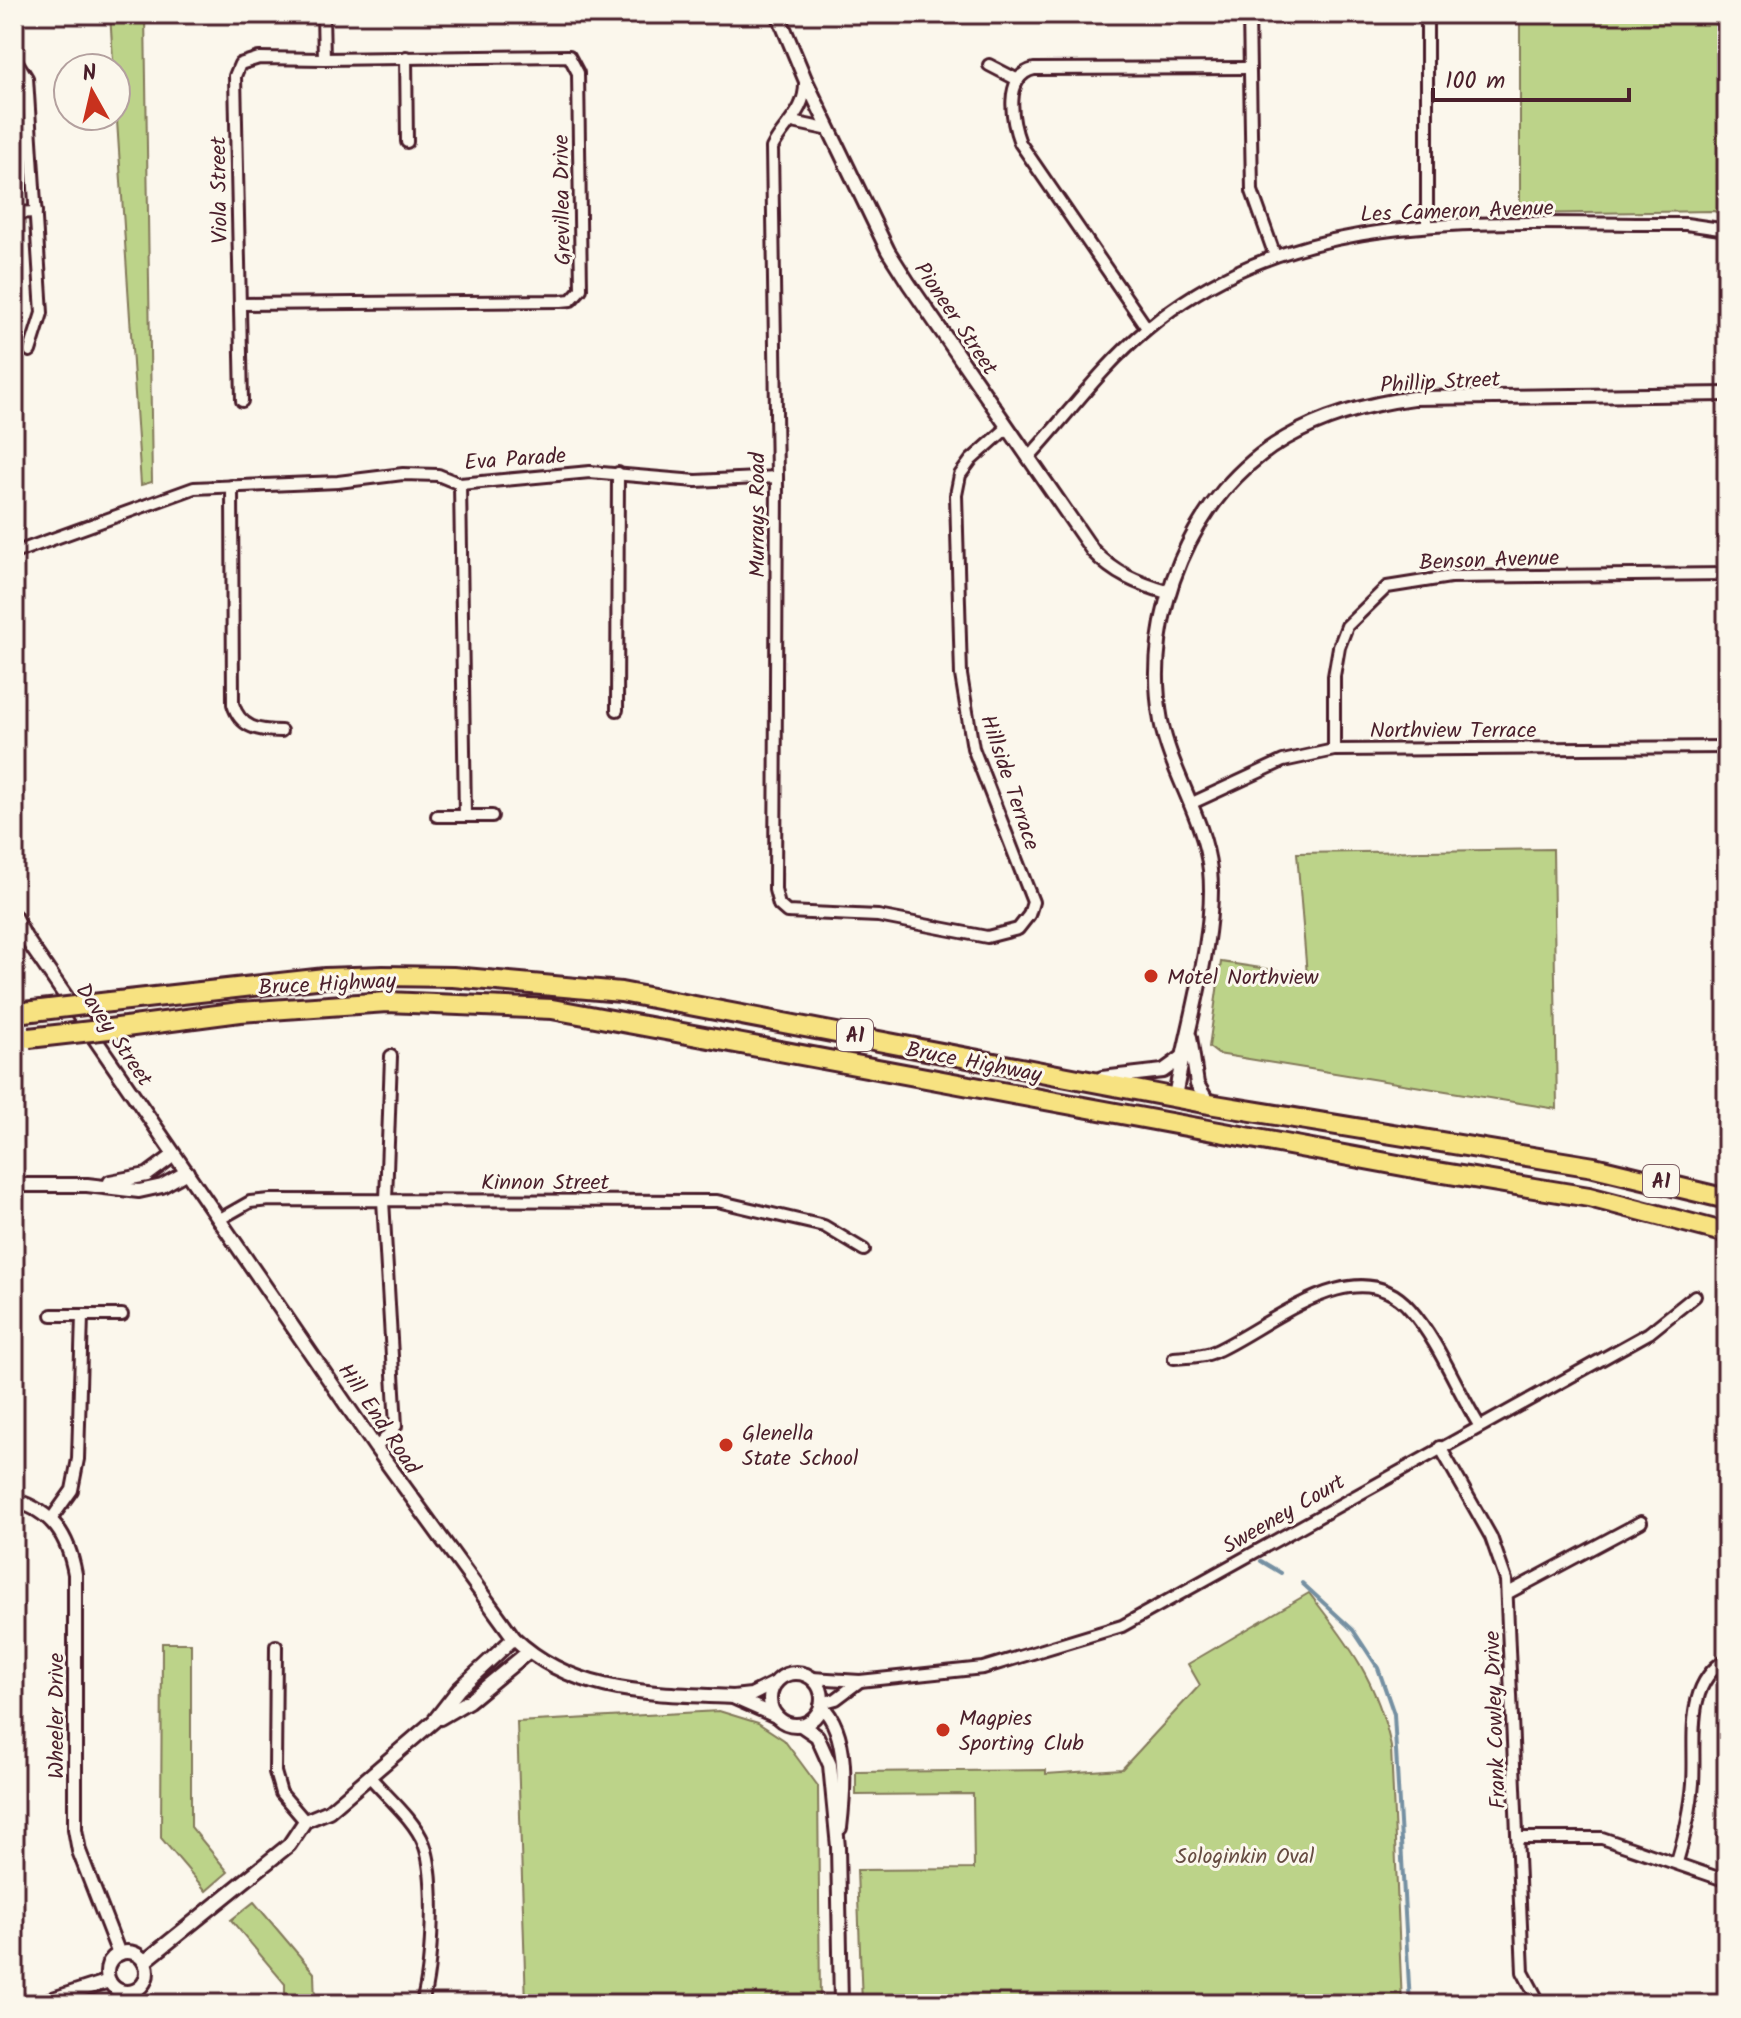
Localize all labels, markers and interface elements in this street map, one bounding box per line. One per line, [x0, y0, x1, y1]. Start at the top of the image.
north arrow [52, 52, 132, 132]
scale bar [1433, 52, 1629, 102]
text: N [80, 56, 99, 93]
text: 100 m [1445, 62, 1505, 101]
street label: Grevillea Drive [545, 134, 582, 266]
street label: Viola Street [202, 136, 239, 244]
street label: Les Cameron Avenue [1360, 192, 1555, 233]
street label: Pioneer Street [904, 255, 1006, 384]
street label: Phillip Street [1379, 363, 1502, 404]
street label: Eva Parade [463, 439, 567, 482]
street label: Murrays Road [741, 451, 776, 578]
street label: Benson Avenue [1418, 542, 1560, 581]
street label: Hillside Terrace [969, 710, 1048, 855]
street label: Northview Terrace [1370, 714, 1536, 749]
place label: Motel Northview [1167, 961, 1319, 996]
street label: Bruce Highway [257, 964, 398, 1007]
marker: Motel Northview [1142, 967, 1160, 985]
street label: Davey Street [65, 976, 161, 1095]
road number: A1 [837, 1019, 873, 1051]
street label: Bruce Highway [902, 1033, 1045, 1094]
road number: A1 [1643, 1165, 1679, 1197]
street label: Kinnon Street [481, 1166, 609, 1201]
street label: Hill End Road [328, 1357, 429, 1483]
place label: Glenella State School [742, 1417, 859, 1477]
marker: Glenella State School [717, 1436, 735, 1454]
street label: Sweeney Court [1216, 1466, 1353, 1564]
street label: Frank Cowley Drive [1476, 1630, 1517, 1810]
street label: Wheeler Drive [40, 1653, 75, 1779]
place label: Magpies Sporting Club [959, 1702, 1084, 1762]
marker: Magpies Sporting Club [934, 1721, 952, 1739]
park label: Sologinkin Oval [1176, 1840, 1315, 1875]

